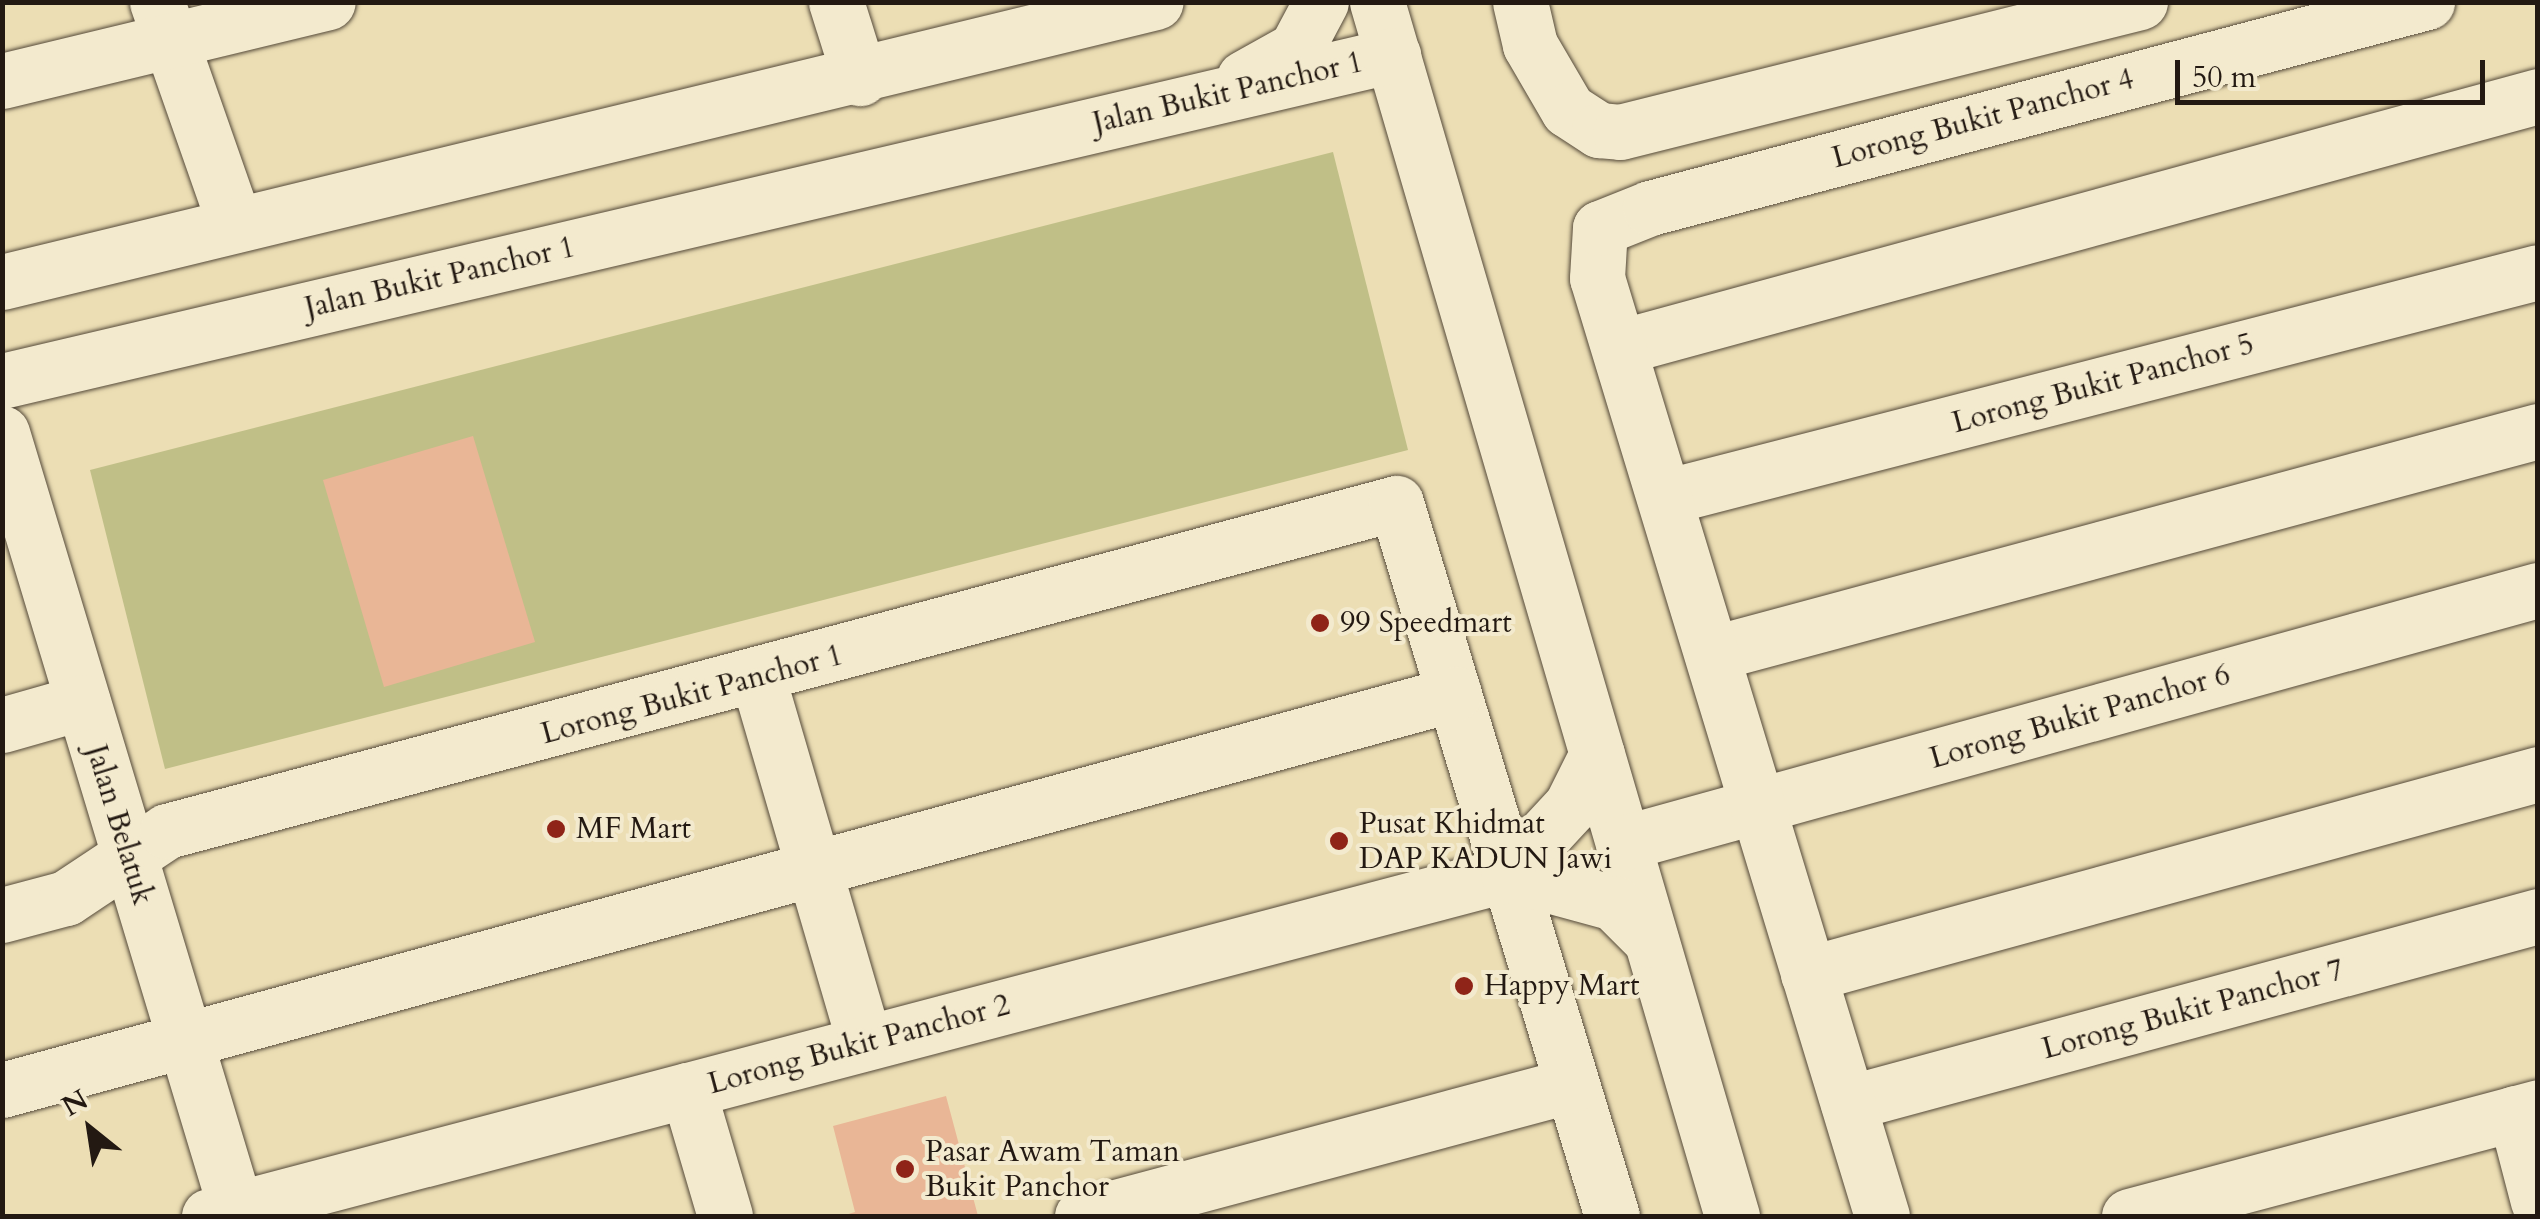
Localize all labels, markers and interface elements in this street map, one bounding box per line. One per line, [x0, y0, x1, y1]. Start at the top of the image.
scale bar [2180, 40, 2490, 102]
street label: Jalan Bukit Panchor 1 [1089, 44, 1367, 142]
text: 50 m [2192, 57, 2256, 98]
street label: Lorong Bukit Panchor 4 [1828, 61, 2138, 177]
street label: Jalan Bukit Panchor 1 [301, 229, 579, 327]
street label: Lorong Bukit Panchor 5 [1948, 326, 2258, 442]
place label: 99 Speedmart [1340, 605, 1512, 641]
marker: 99 Speedmart [1309, 612, 1331, 634]
street label: Lorong Bukit Panchor 1 [537, 637, 847, 753]
street label: Lorong Bukit Panchor 6 [1926, 657, 2234, 777]
street label: Jalan Belatuk [78, 741, 160, 909]
place label: Pusat Khidmat DAP KADUN Jawi [1359, 806, 1612, 876]
place label: MF Mart [576, 811, 691, 847]
marker: MF Mart [545, 818, 567, 840]
marker: Pusat Khidmat DAP KADUN Jawi [1328, 830, 1350, 852]
street label: Lorong Bukit Panchor 7 [2038, 952, 2348, 1068]
place label: Happy Mart [1484, 968, 1640, 1004]
marker: Happy Mart [1453, 975, 1475, 997]
street label: Lorong Bukit Panchor 2 [704, 987, 1014, 1103]
north arrow [40, 1079, 140, 1179]
text: N [55, 1080, 95, 1126]
place label: Pasar Awam Taman Bukit Panchor [925, 1134, 1180, 1204]
marker: Pasar Awam Taman Bukit Panchor [894, 1158, 916, 1180]

